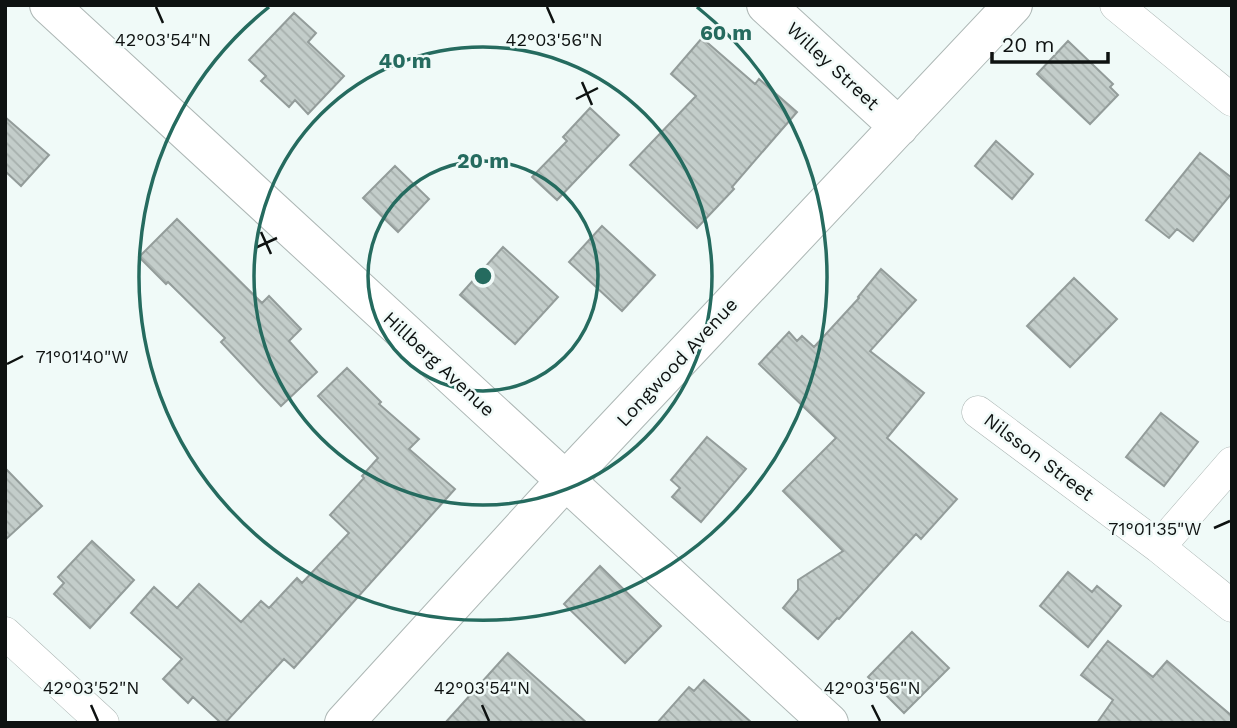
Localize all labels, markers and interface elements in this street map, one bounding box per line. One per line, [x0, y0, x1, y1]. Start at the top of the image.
street label: Willey Street [782, 17, 884, 115]
text: 60 m [700, 20, 752, 45]
scale bar [992, 21, 1108, 65]
text: 42°03'54"N [115, 29, 211, 50]
text: 42°03'56"N [505, 29, 603, 50]
text: 20 m [1002, 32, 1054, 57]
text: 40 m [379, 48, 431, 73]
text: 20 m [457, 148, 509, 173]
centre of rings [471, 264, 495, 288]
street label: Longwood Avenue [612, 293, 742, 431]
street label: Hillberg Avenue [379, 307, 499, 421]
text: 71°01'40"W [36, 346, 128, 367]
street label: Nilsson Street [980, 408, 1099, 506]
text: 71°01'35"W [1108, 518, 1202, 539]
text: 42°03'52"N [43, 677, 139, 698]
text: 42°03'54"N [434, 677, 530, 698]
text: 42°03'56"N [823, 677, 921, 698]

